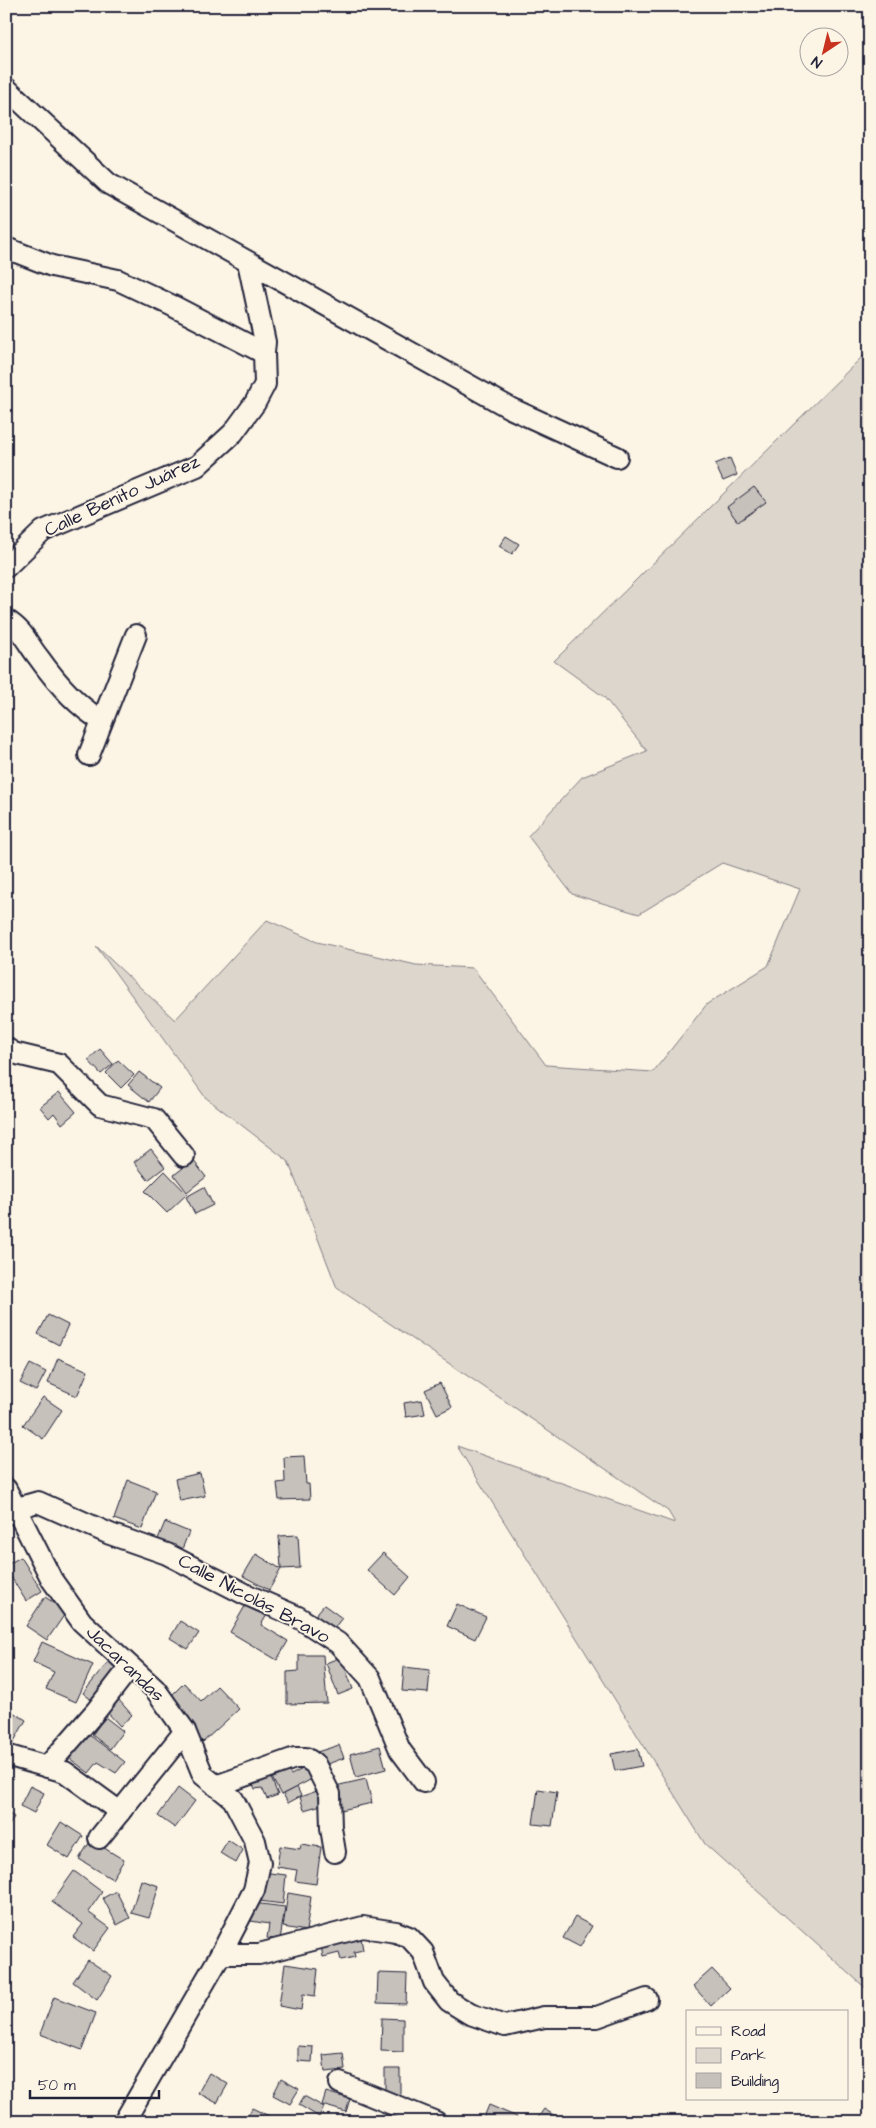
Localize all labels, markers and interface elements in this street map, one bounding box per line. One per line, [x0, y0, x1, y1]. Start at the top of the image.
north arrow [798, 28, 848, 78]
text: N [808, 51, 826, 73]
street label: Calle Benito Juárez [40, 448, 205, 544]
street label: Calle Nicolás Bravo [173, 1548, 335, 1651]
street label: Jacarandas [80, 1620, 170, 1708]
legend [686, 2010, 848, 2100]
text: Road [731, 2021, 766, 2042]
text: Park [731, 2045, 766, 2066]
scale bar [30, 2068, 159, 2100]
text: Building [731, 2071, 779, 2093]
text: 50 m [38, 2075, 76, 2096]

